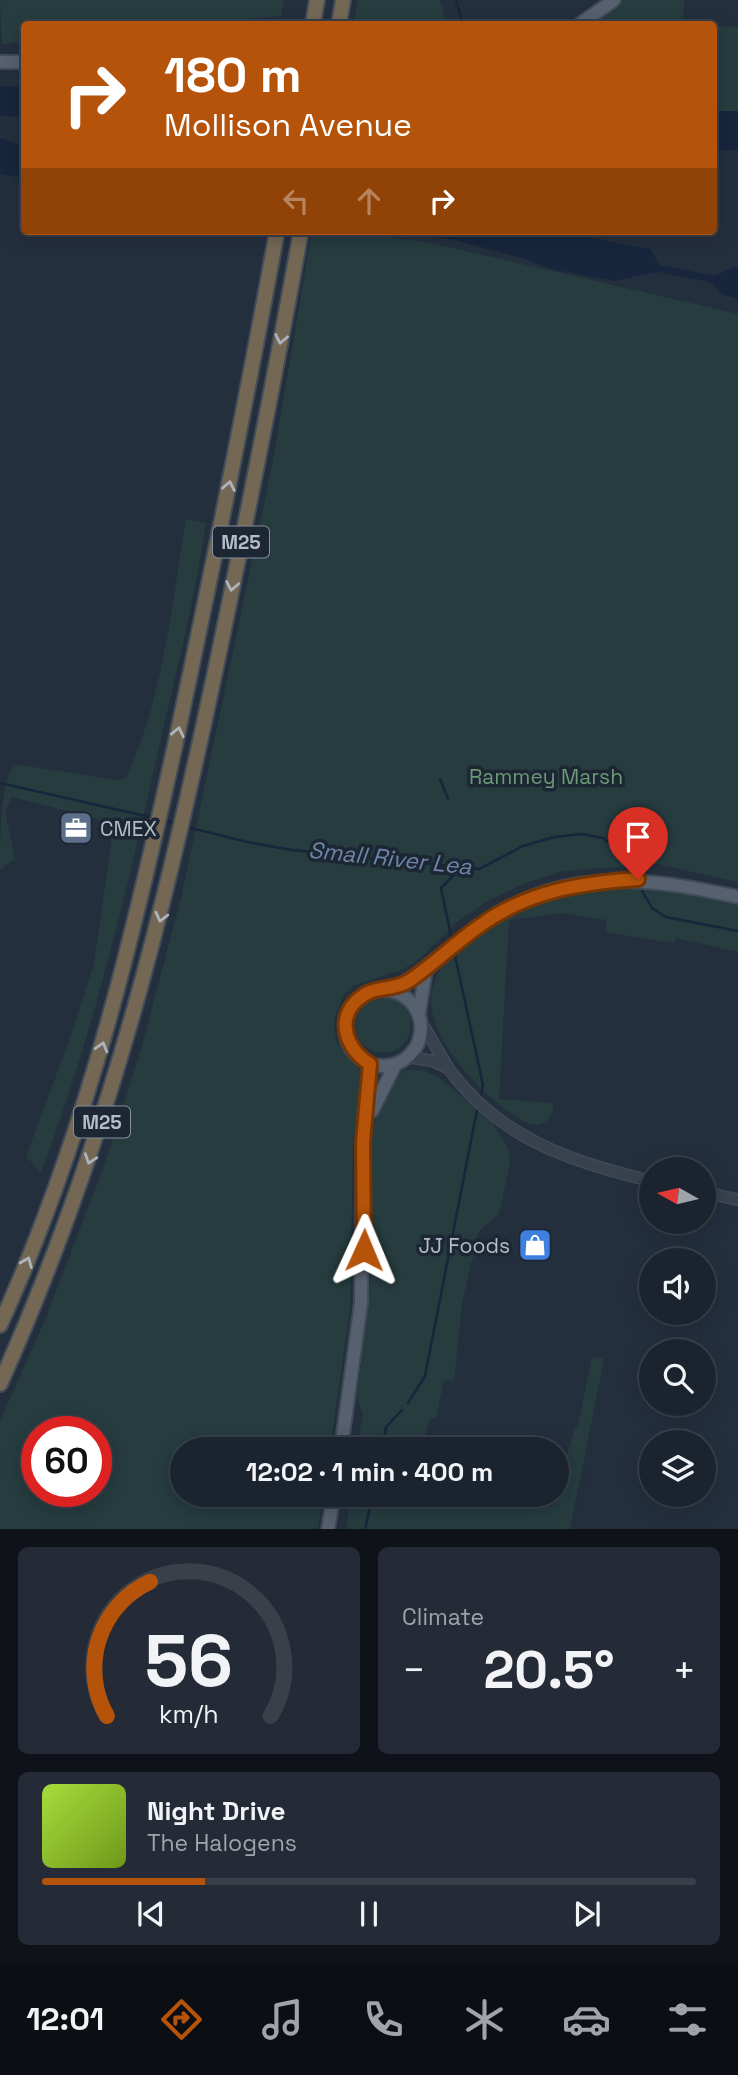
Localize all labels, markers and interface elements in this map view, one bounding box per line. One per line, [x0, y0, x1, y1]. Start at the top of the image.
text: 180 m [164, 44, 302, 106]
icon: right [49, 49, 140, 140]
text: Mollison Avenue [164, 105, 412, 145]
icon: left [277, 182, 315, 220]
icon: ahead [350, 182, 388, 220]
icon: right [423, 182, 461, 220]
one-way arrow [274, 333, 289, 345]
one-way arrow [221, 480, 236, 492]
road number: M25 [213, 526, 269, 558]
one-way arrow [226, 580, 241, 592]
one-way arrow [169, 726, 184, 738]
park label: Rammey Marsh [469, 763, 623, 790]
pin [608, 807, 668, 879]
office icon: CMEX [57, 809, 95, 847]
place label: CMEX [100, 815, 157, 842]
icon: arrive [619, 818, 657, 856]
water label: Small River Lea [307, 835, 474, 882]
one-way arrow [155, 911, 169, 923]
one-way arrow [94, 1042, 108, 1054]
road number: M25 [74, 1106, 130, 1138]
one-way arrow [84, 1152, 98, 1164]
north arrow [639, 1157, 716, 1234]
map controls [639, 1157, 716, 1507]
position arrow [327, 1213, 401, 1287]
shop icon: JJ Foods [516, 1226, 554, 1264]
place label: JJ Foods [418, 1232, 510, 1259]
button: sound [639, 1248, 716, 1325]
one-way arrow [18, 1257, 32, 1269]
button: search [639, 1339, 716, 1416]
speed limit sign: 60 [21, 1416, 112, 1507]
button: layers [639, 1430, 716, 1507]
text: 12:02 · 1 min · 400 m [246, 1455, 493, 1489]
text: Climate [402, 1602, 484, 1632]
text: 56 [145, 1615, 233, 1708]
text: 20.5° [483, 1637, 615, 1703]
text: − [402, 1646, 426, 1694]
text: + [672, 1646, 696, 1694]
text: km/h [159, 1698, 219, 1730]
text: Night Drive [147, 1794, 285, 1828]
text: The Halogens [147, 1828, 297, 1858]
icon: previous [132, 1895, 170, 1933]
icon: pause [350, 1895, 388, 1933]
icon: next [568, 1895, 606, 1933]
icon: directions [157, 1995, 206, 2044]
icon: music [258, 1995, 307, 2044]
icon: phone [359, 1995, 408, 2044]
icon: climate [460, 1995, 509, 2044]
icon: car [562, 1995, 611, 2044]
icon: filters [663, 1995, 712, 2044]
text: 12:01 [26, 1999, 104, 2039]

